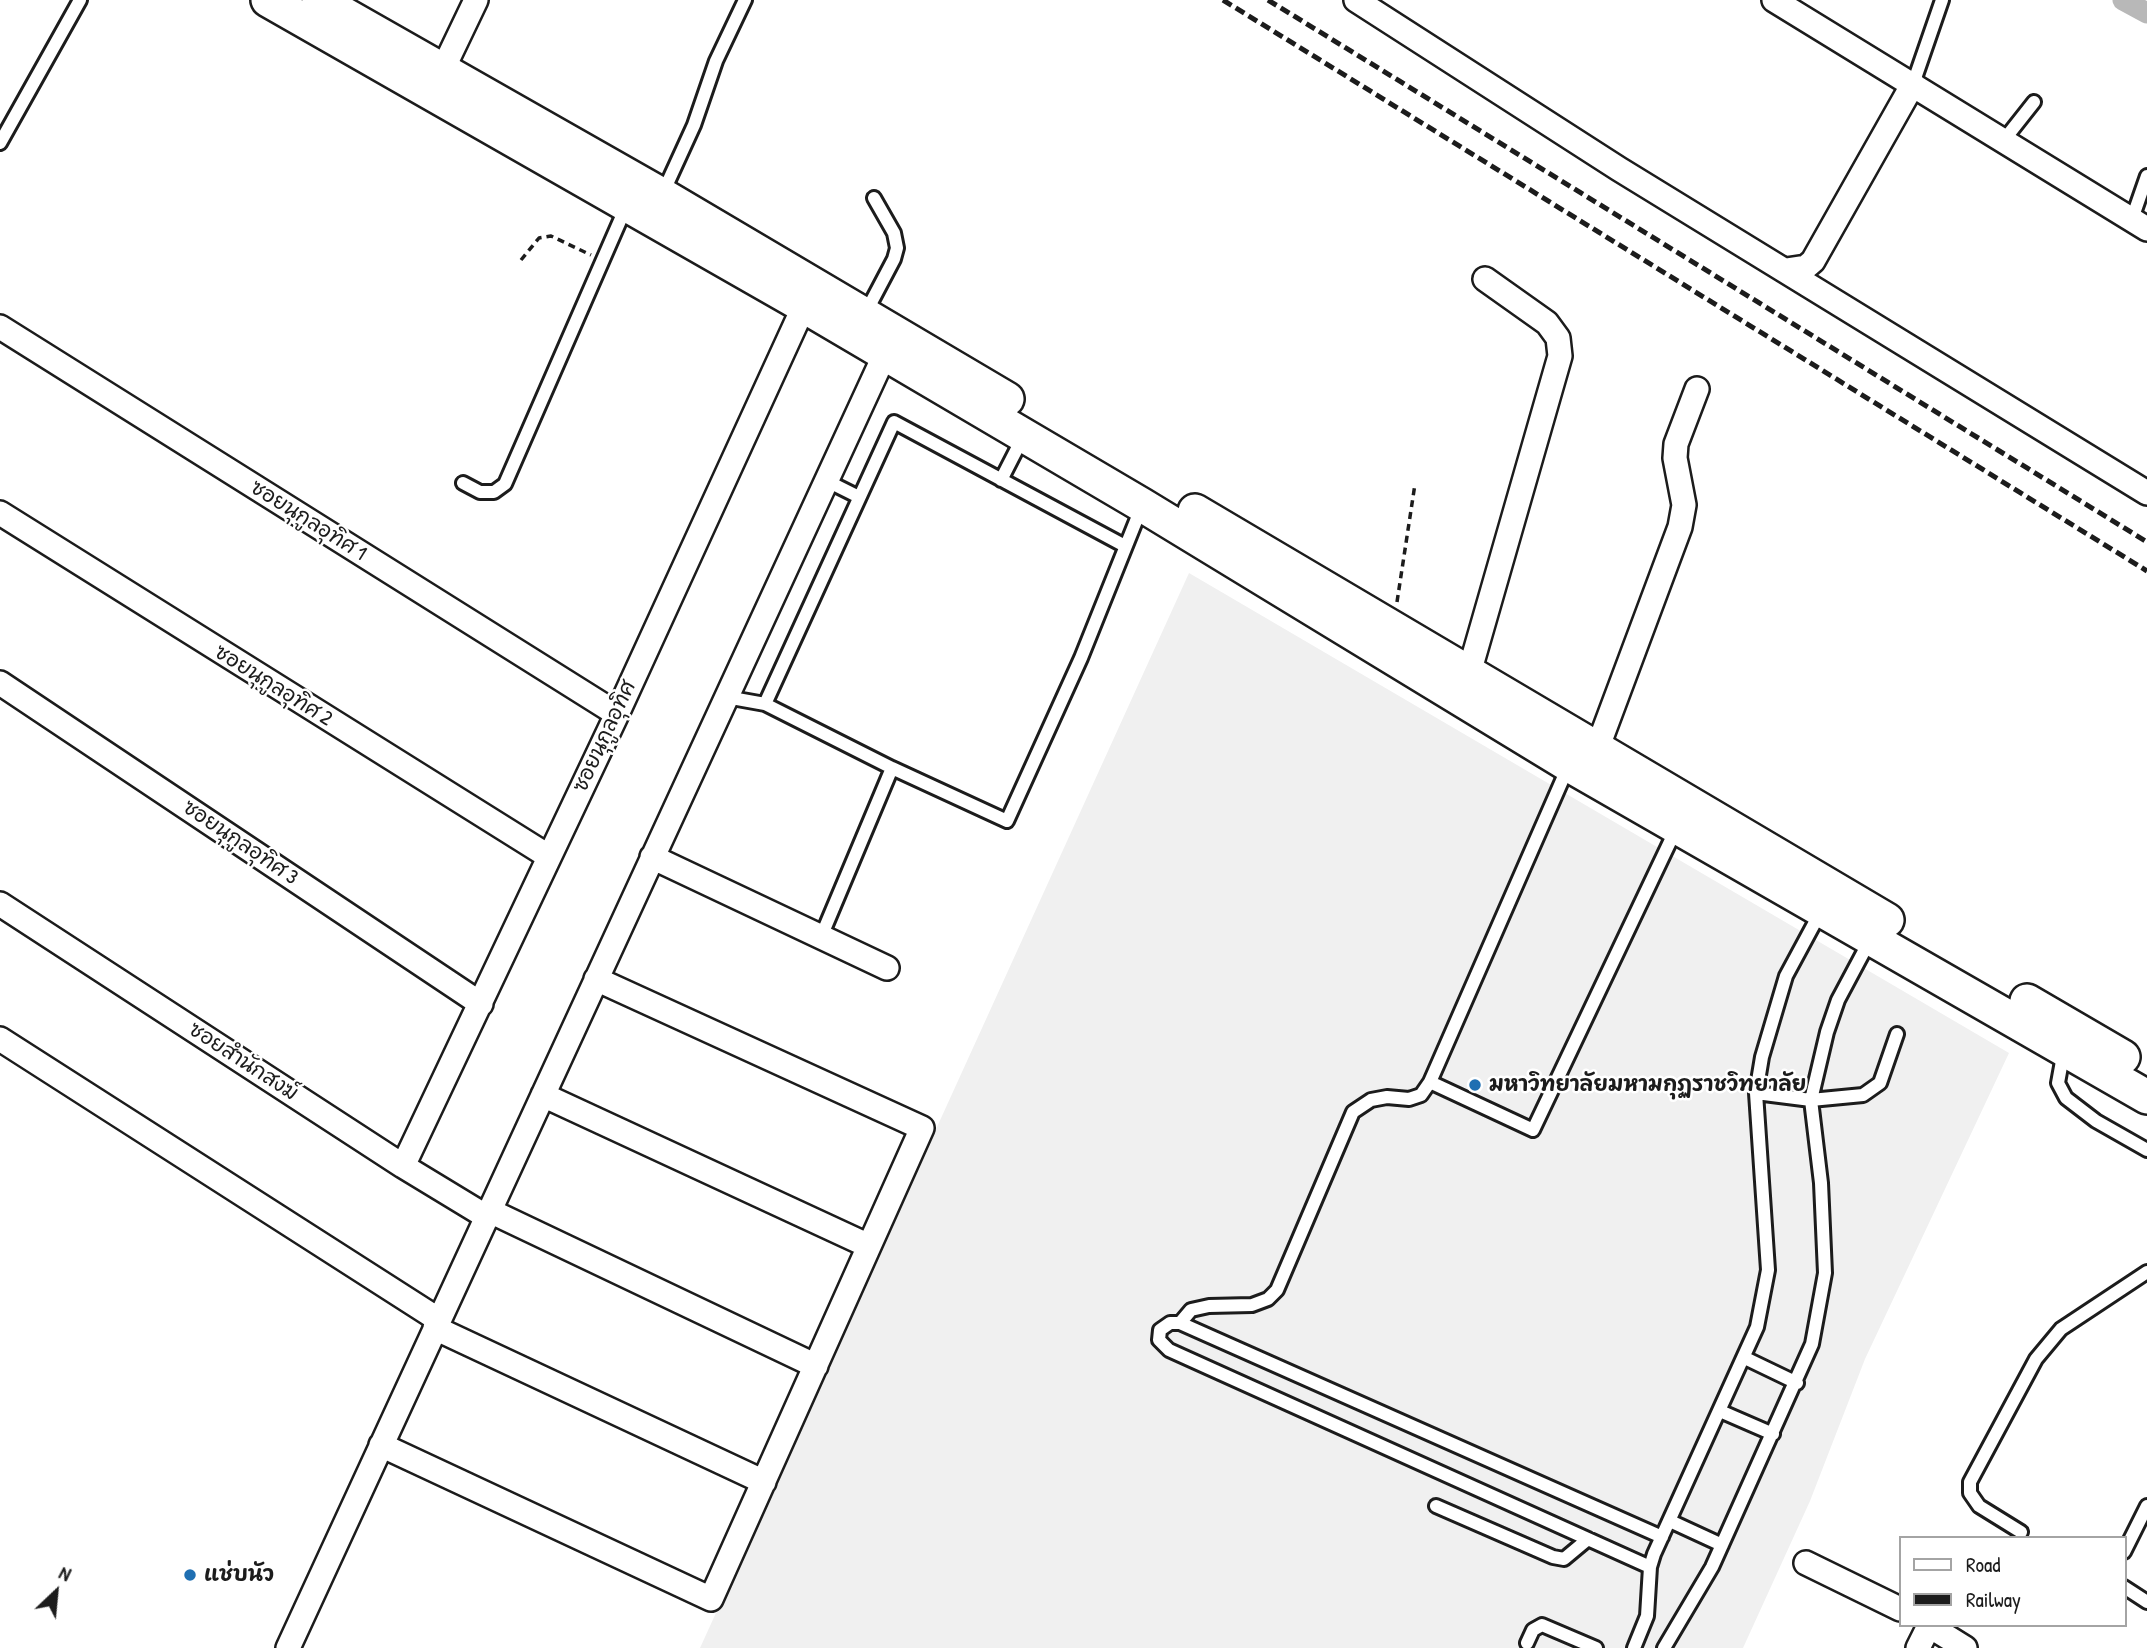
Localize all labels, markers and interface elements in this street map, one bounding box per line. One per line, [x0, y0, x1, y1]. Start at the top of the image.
street label: ซอยนุกูลอุทิศ 1 [245, 475, 371, 567]
street label: ซอยนุกูลอุทิศ 2 [209, 640, 337, 732]
street label: ซอยนุกูลอุทิศ [568, 677, 642, 797]
street label: ซอยนุกูลอุทิศ 3 [177, 795, 303, 891]
street label: ซอยสำนักสงฆ์ [184, 1017, 302, 1107]
place label: มหาวิทยาลัยมหามกุฏราชวิทยาลัย [1489, 1072, 1806, 1098]
marker: มหาวิทยาลัยมหามกุฏราชวิทยาลัย [1467, 1077, 1483, 1093]
legend [1898, 1536, 2126, 1627]
text: Road [1966, 1550, 2000, 1579]
north arrow [21, 1557, 91, 1627]
text: N [55, 1559, 75, 1587]
place label: แช่บนัว [204, 1562, 274, 1588]
marker: แช่บนัว [182, 1567, 198, 1583]
text: Railway [1966, 1585, 2021, 1614]

